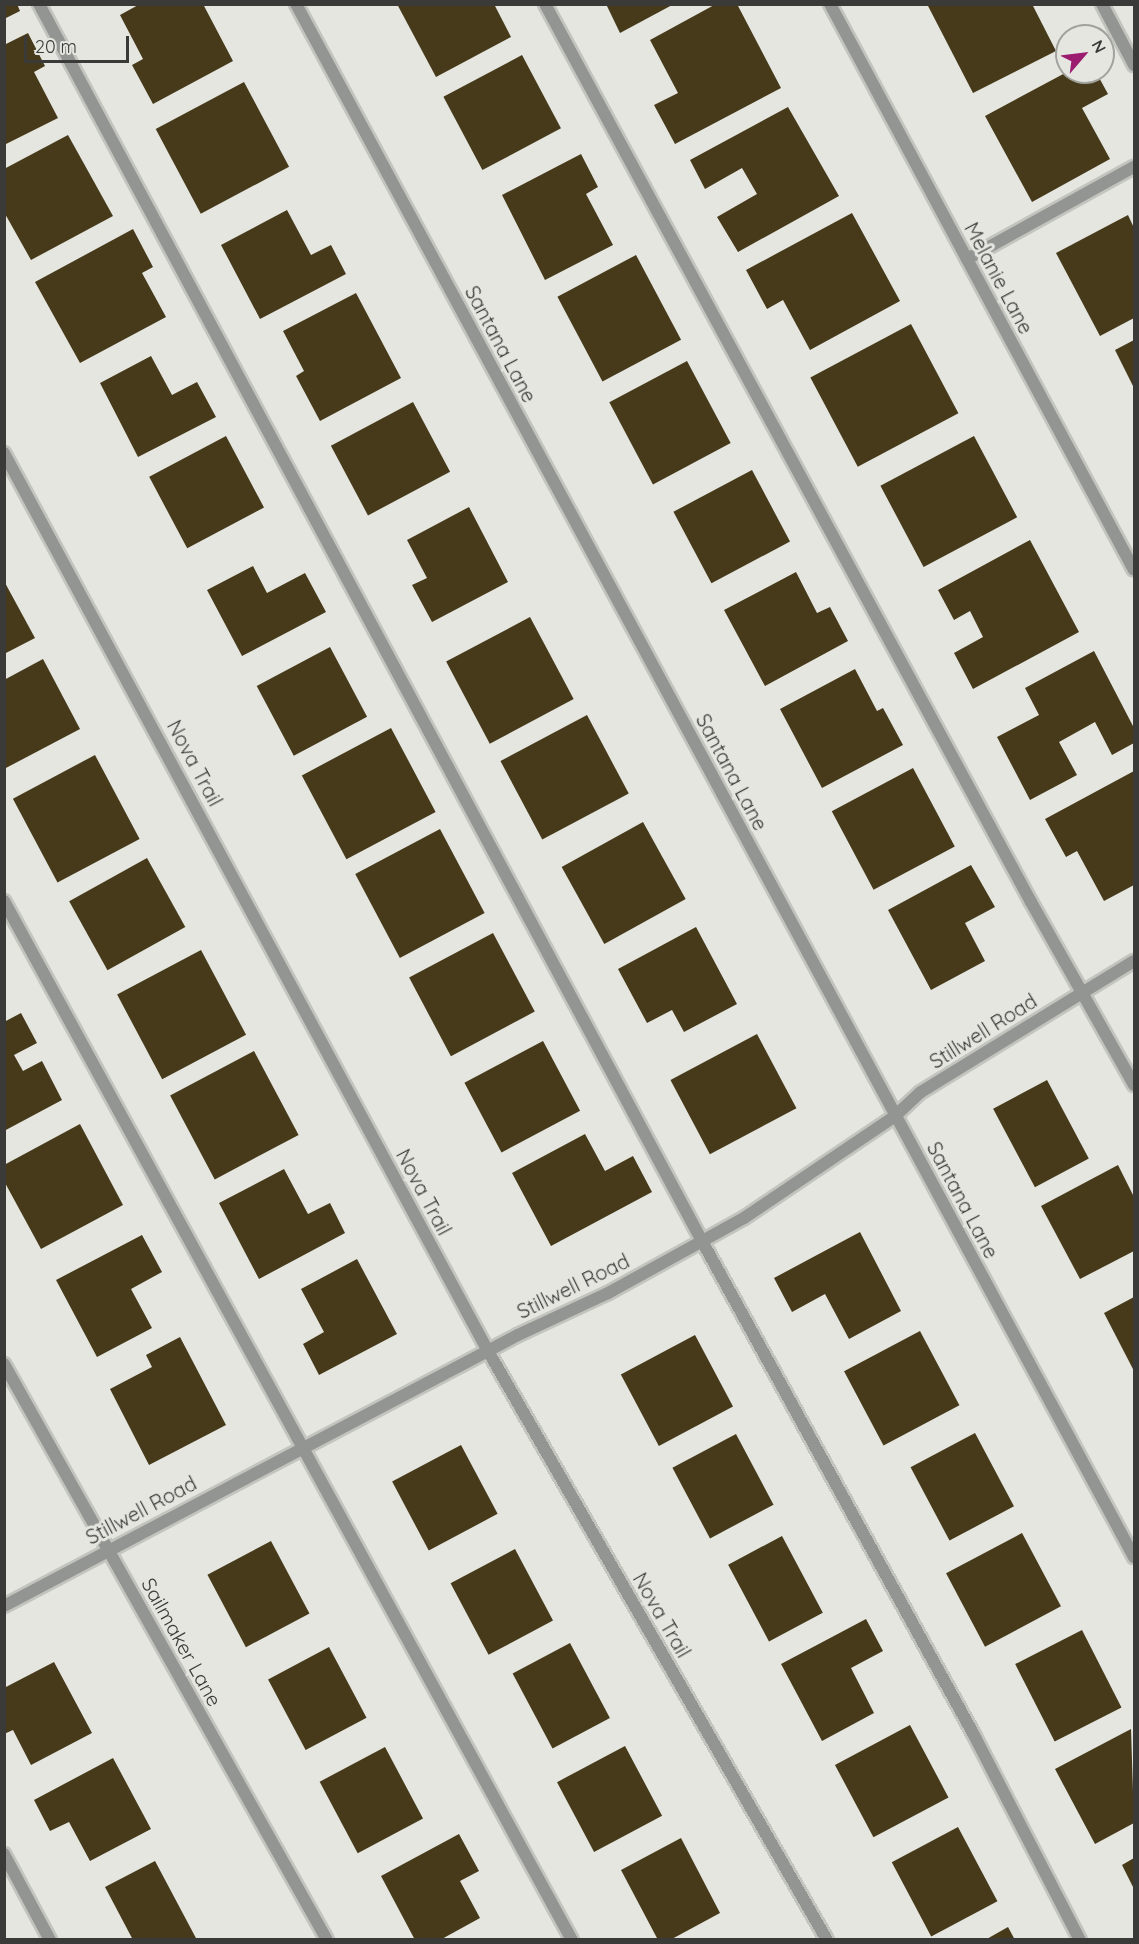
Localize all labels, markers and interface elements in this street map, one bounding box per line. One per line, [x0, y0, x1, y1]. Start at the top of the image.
scale bar [27, 24, 132, 62]
north arrow [1055, 24, 1115, 84]
text: 20 m [35, 35, 77, 58]
text: N [1088, 37, 1111, 56]
street label: Melanie Lane [960, 218, 1038, 338]
street label: Santana Lane [460, 282, 542, 406]
street label: Santana Lane [691, 710, 773, 834]
street label: Nova Trail [162, 716, 228, 810]
street label: Stillwell Road [925, 989, 1041, 1073]
street label: Santana Lane [922, 1138, 1004, 1262]
street label: Nova Trail [391, 1145, 457, 1239]
street label: Stillwell Road [513, 1249, 633, 1323]
street label: Stillwell Road [82, 1471, 200, 1549]
street label: Nova Trail [628, 1568, 696, 1662]
street label: Sailmaker Lane [137, 1574, 227, 1710]

